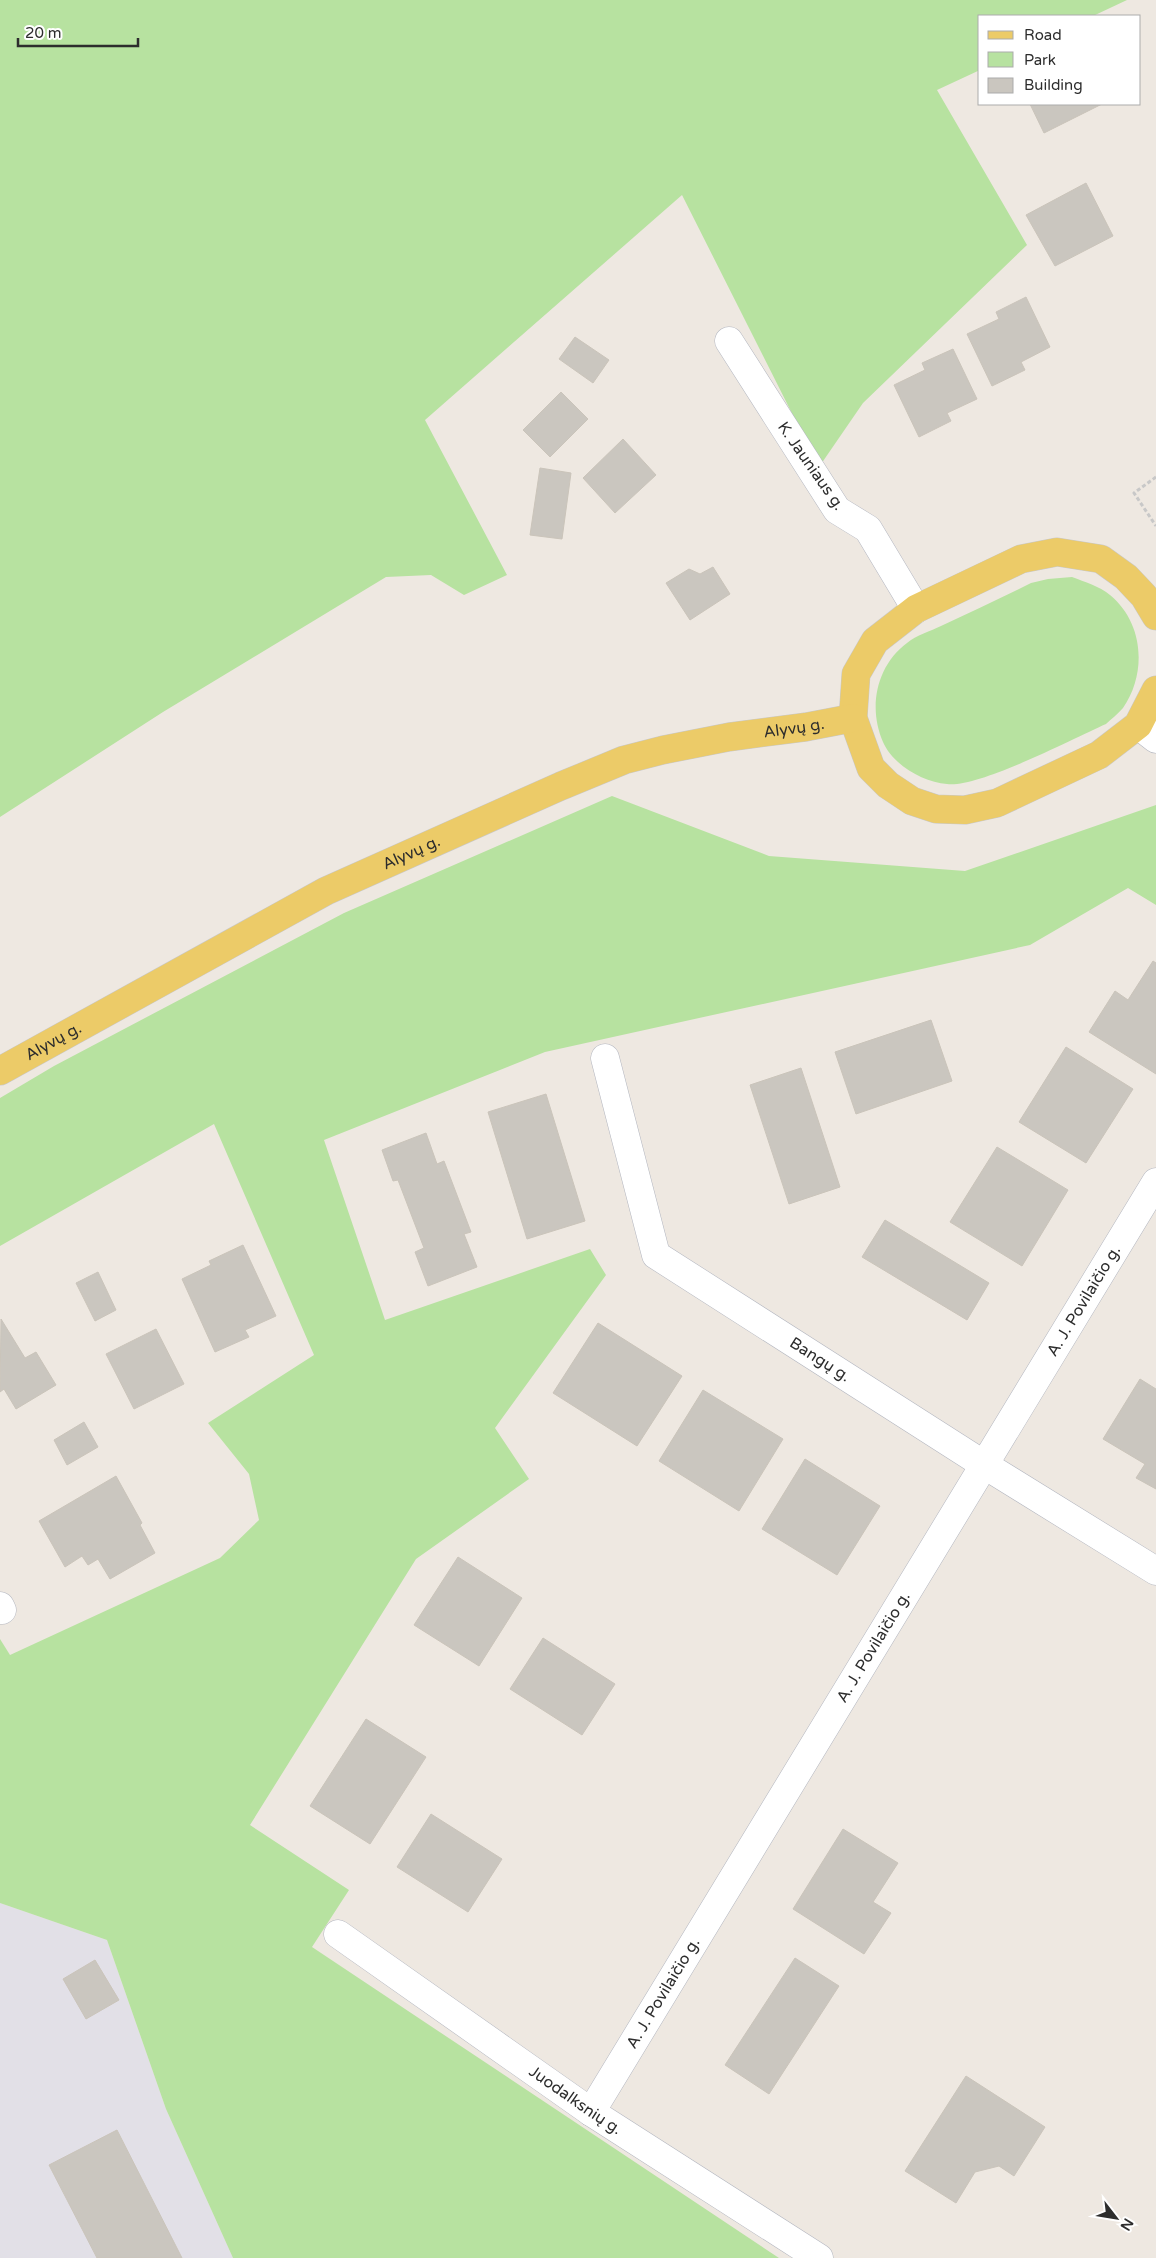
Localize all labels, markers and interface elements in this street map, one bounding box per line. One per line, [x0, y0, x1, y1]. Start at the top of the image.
scale bar [18, 15, 138, 47]
legend [978, 15, 1141, 105]
text: 20 m [25, 24, 62, 42]
text: Road [1024, 26, 1062, 44]
text: Park [1024, 51, 1056, 69]
text: Building [1024, 76, 1083, 94]
street label: K. Jauniaus g. [773, 418, 849, 514]
street label: Alyvų g. [762, 714, 826, 742]
street label: Alyvų g. [379, 831, 443, 874]
street label: Alyvų g. [22, 1018, 85, 1065]
street label: A. J. Povilaičio g. [1042, 1242, 1125, 1360]
street label: Bangų g. [786, 1333, 854, 1387]
street label: A. J. Povilaičio g. [832, 1588, 915, 1706]
street label: A. J. Povilaičio g. [622, 1934, 705, 2052]
street label: Juodalksnių g. [525, 2062, 626, 2139]
north arrow [1091, 2193, 1141, 2243]
text: N [1117, 2215, 1137, 2234]

